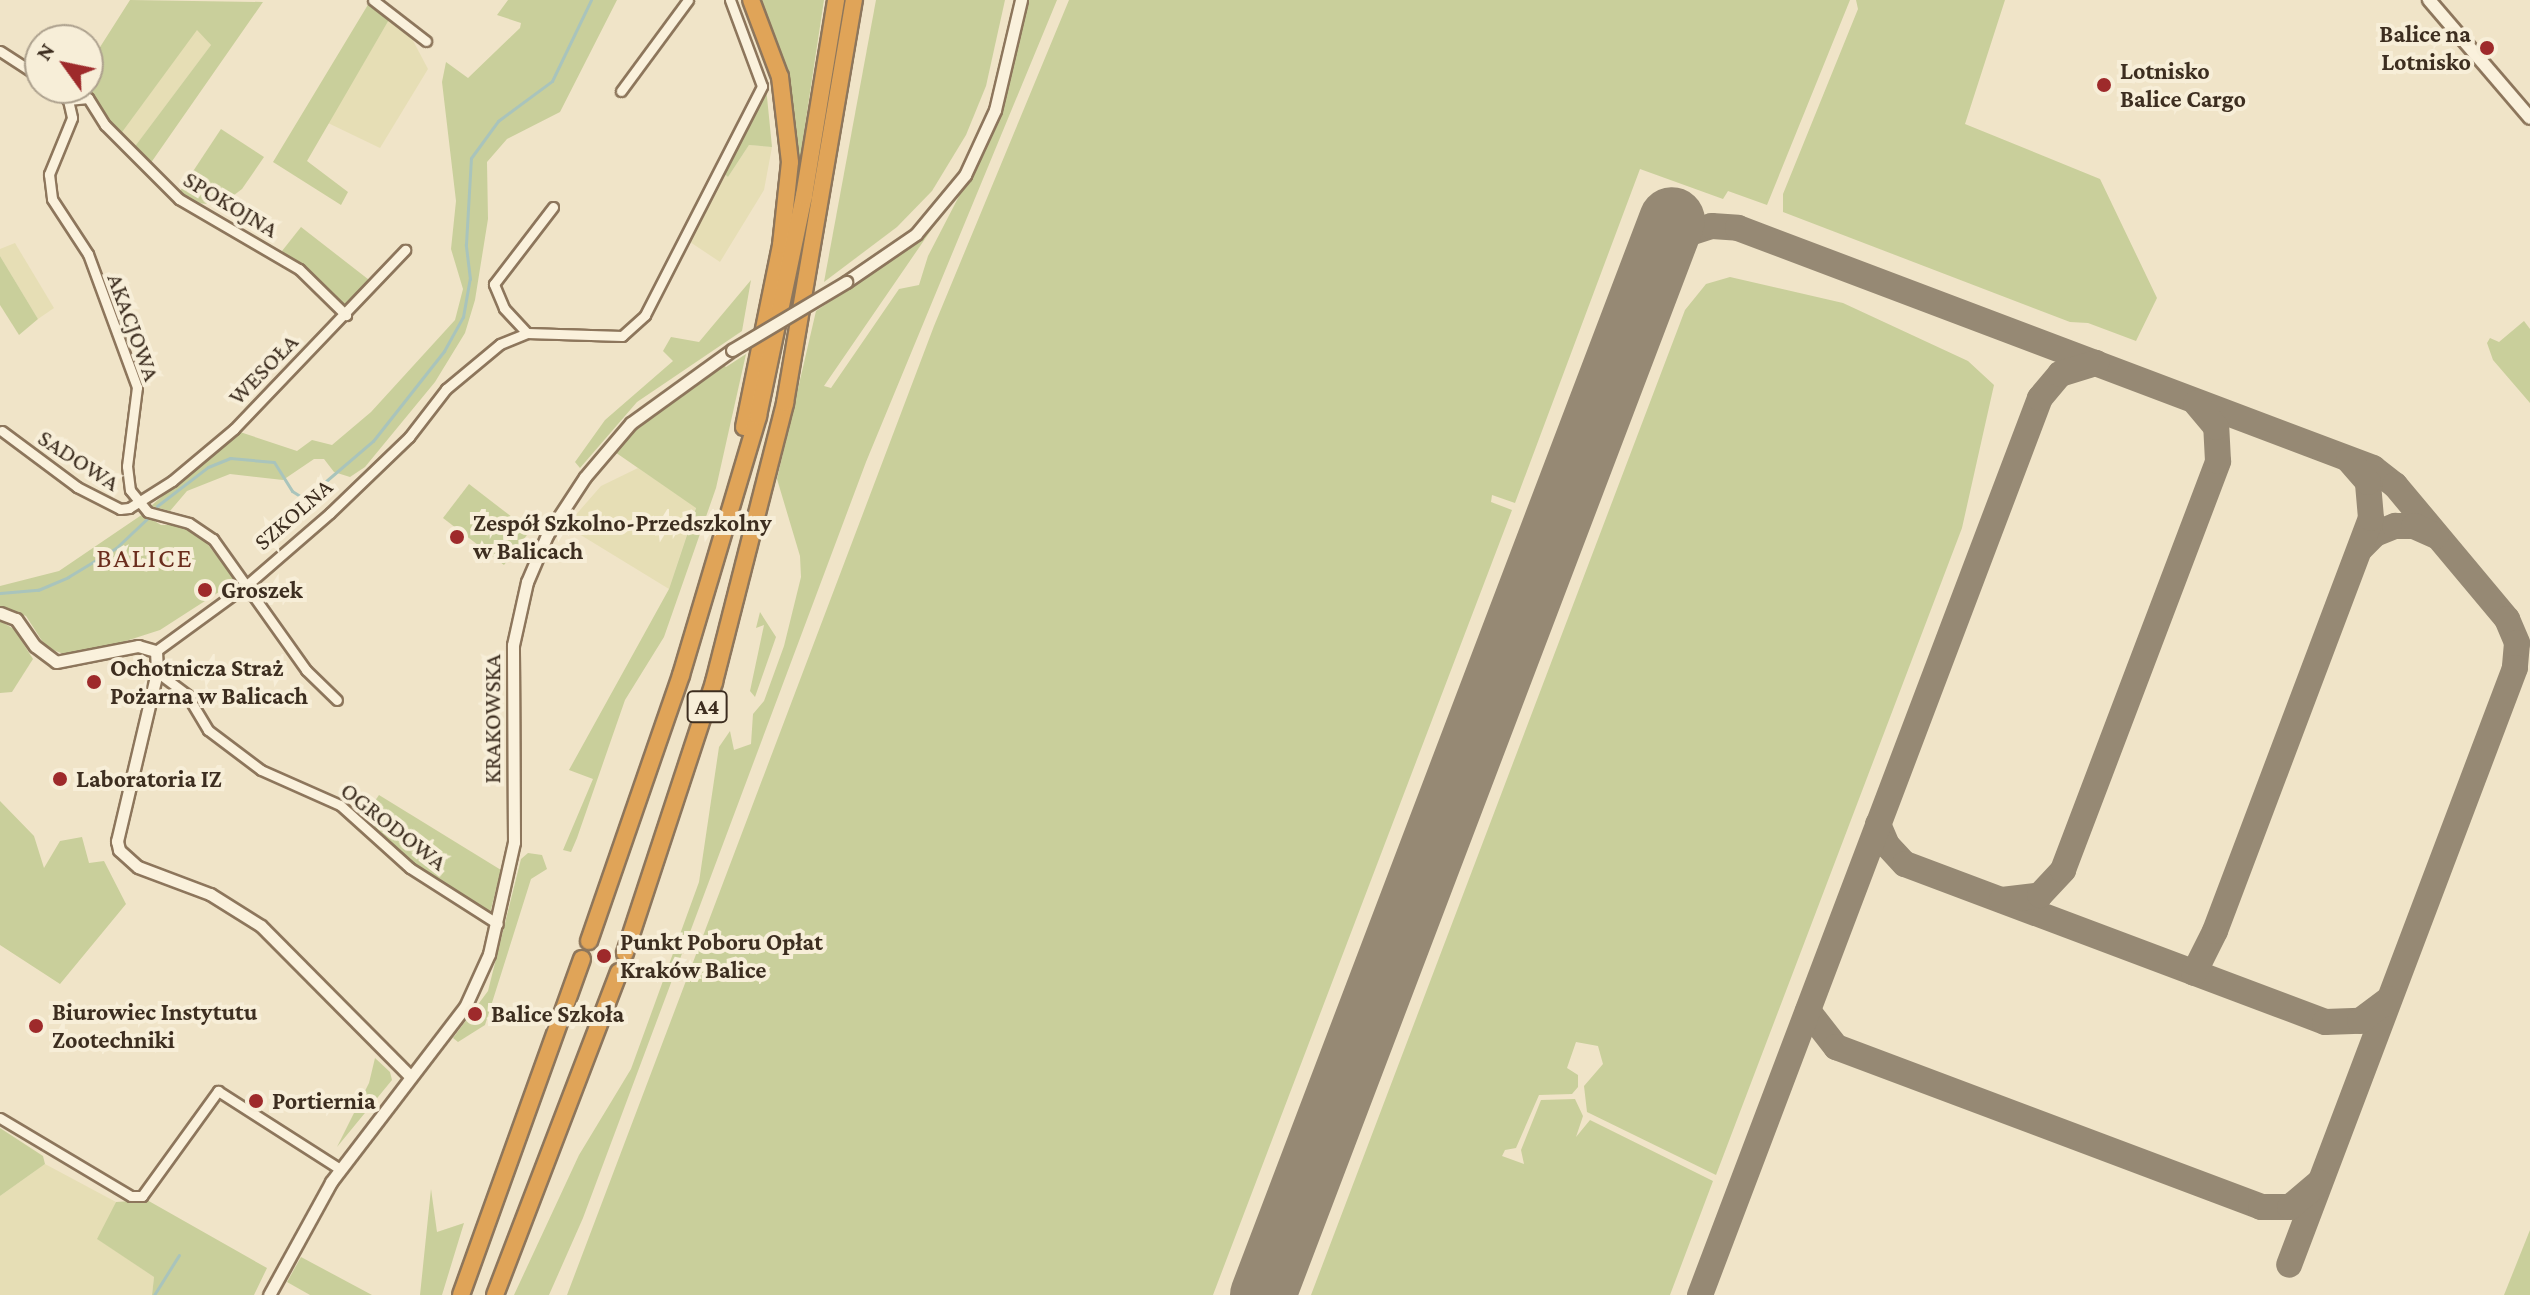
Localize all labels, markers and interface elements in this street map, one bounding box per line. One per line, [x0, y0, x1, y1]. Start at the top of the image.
place label: Balice na Lotnisko [2379, 20, 2471, 76]
north arrow [24, 24, 104, 104]
text: N [31, 39, 60, 65]
marker: Balice na Lotnisko [2478, 39, 2496, 57]
place label: Lotnisko Balice Cargo [2120, 57, 2246, 113]
marker: Lotnisko Balice Cargo [2095, 76, 2113, 94]
street label: SPOKOJNA [178, 164, 284, 244]
street label: AKACJOWA [101, 269, 167, 385]
street label: WESOŁA [222, 327, 304, 411]
street label: SADOWA [33, 423, 125, 497]
street label: SZKOLNA [248, 472, 338, 556]
place label: Zespół Szkolno-Przedszkolny w Balicach [473, 509, 772, 565]
marker: Zespół Szkolno-Przedszkolny w Balicach [448, 528, 466, 546]
district label: BALICE [96, 541, 194, 575]
place label: Groszek [221, 576, 303, 604]
marker: Groszek [196, 581, 214, 599]
place label: Ochotnicza Straż Pożarna w Balicach [110, 654, 308, 710]
street label: KRAKOWSKA [478, 654, 506, 784]
marker: Ochotnicza Straż Pożarna w Balicach [85, 673, 103, 691]
road number: A4 [685, 689, 729, 725]
place label: Laboratoria IZ [76, 765, 222, 793]
marker: Laboratoria IZ [51, 770, 69, 788]
street label: OGRODOWA [335, 776, 453, 876]
place label: Punkt Poboru Opłat Kraków Balice [620, 928, 823, 984]
marker: Punkt Poboru Opłat Kraków Balice [595, 947, 613, 965]
place label: Biurowiec Instytutu Zootechniki [52, 998, 257, 1054]
place label: Balice Szkoła [491, 1000, 624, 1028]
marker: Balice Szkoła [466, 1005, 484, 1023]
marker: Biurowiec Instytutu Zootechniki [27, 1017, 45, 1035]
place label: Portiernia [272, 1087, 376, 1115]
marker: Portiernia [247, 1092, 265, 1110]

